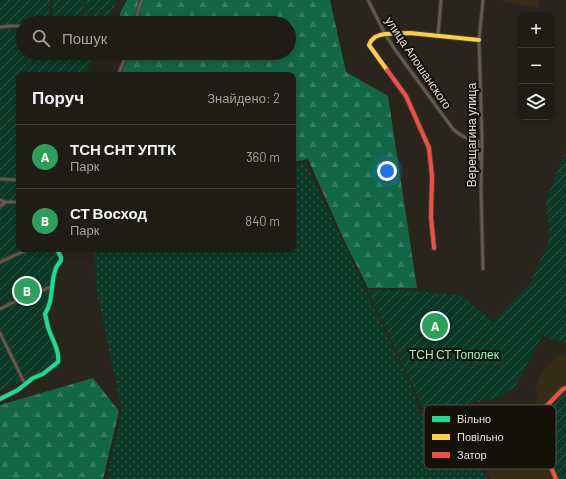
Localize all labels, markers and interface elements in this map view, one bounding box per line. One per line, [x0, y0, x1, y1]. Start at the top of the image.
map controls [518, 12, 554, 120]
button: + [518, 12, 554, 48]
street label: улица Апошанского [382, 14, 455, 112]
search box [16, 16, 296, 60]
icon: search [30, 27, 52, 49]
text: Пошук [62, 29, 107, 47]
button: − [518, 48, 554, 84]
street label: Верещагина улица [464, 83, 479, 187]
button: layers [518, 84, 554, 120]
text: Поруч [32, 87, 84, 107]
text: Знайдено: 2 [207, 90, 280, 106]
text: ТСН СНТ УПТК [70, 140, 176, 158]
text: A [41, 149, 49, 165]
text: 360 m [246, 149, 280, 165]
text: Парк [70, 158, 100, 174]
your location [377, 161, 397, 181]
text: СТ Восход [70, 204, 147, 222]
text: B [41, 213, 49, 229]
text: 840 m [245, 213, 280, 229]
text: Парк [70, 222, 100, 238]
pin: B [14, 276, 40, 306]
pin: A [422, 311, 448, 341]
park label: ТСН СТ Тополек [409, 347, 500, 361]
legend [424, 405, 556, 469]
text: Вільно [457, 412, 491, 425]
text: Повільно [457, 430, 504, 443]
text: Затор [457, 448, 487, 461]

